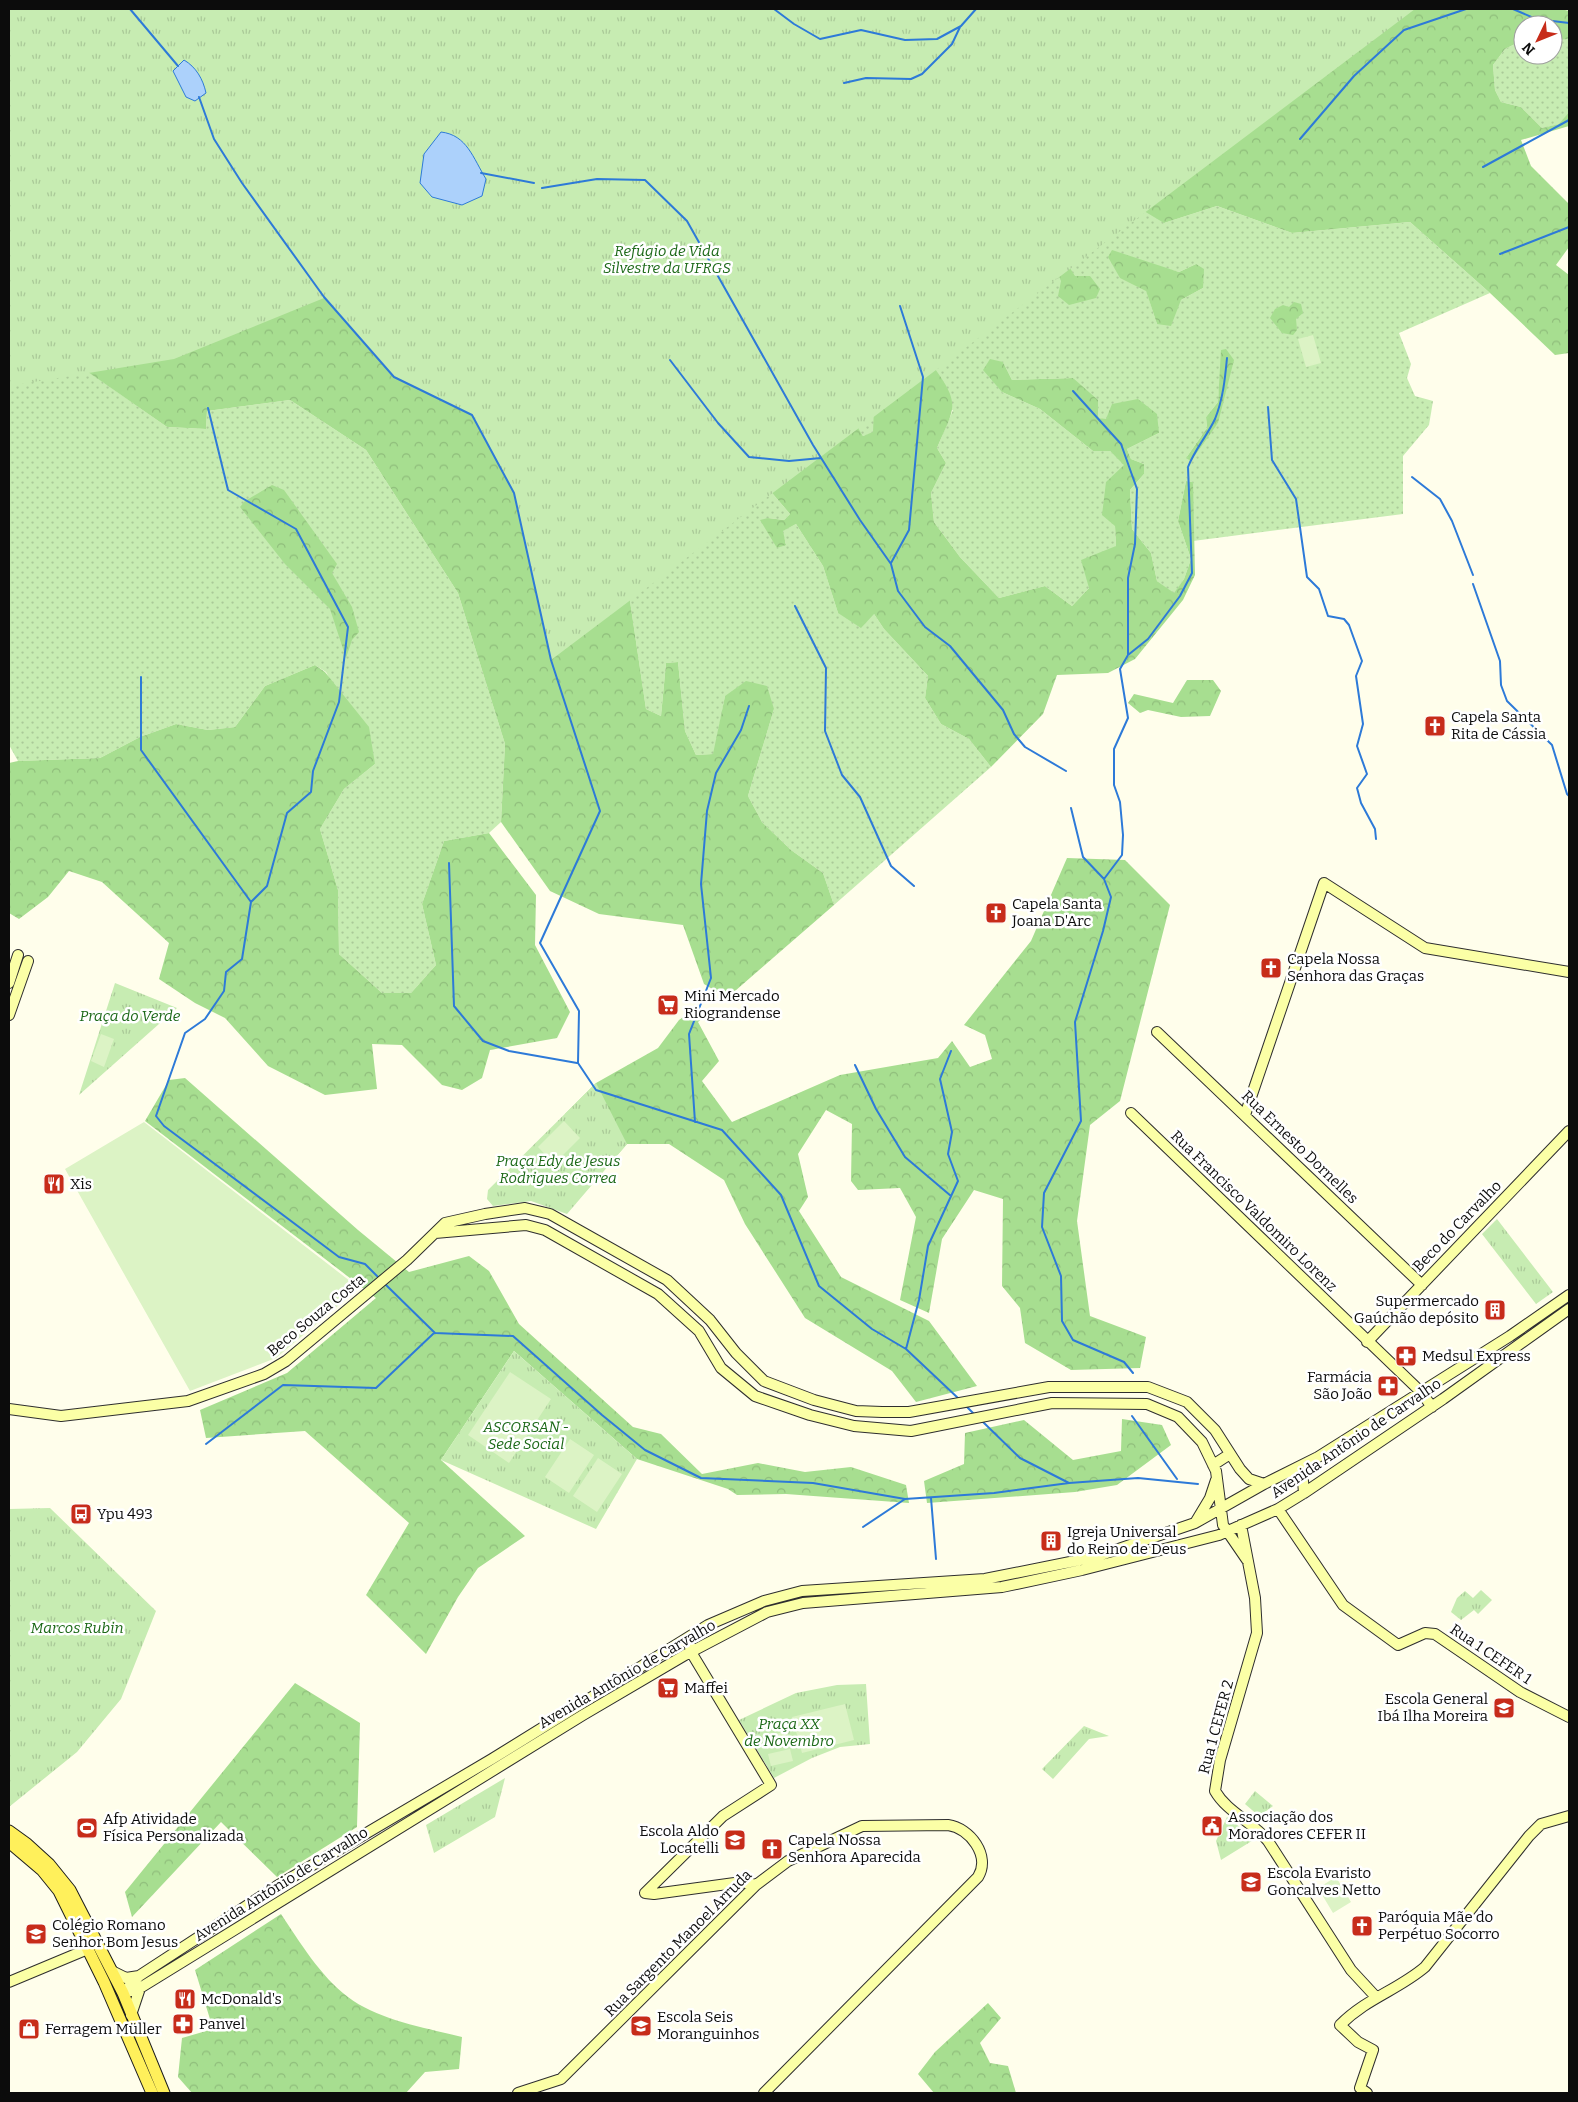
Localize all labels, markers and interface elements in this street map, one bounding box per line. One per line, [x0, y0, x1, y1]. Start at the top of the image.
north arrow [1513, 15, 1563, 65]
text: N [1519, 39, 1539, 58]
park label: Refúgio de Vida Silvestre da UFRGS [603, 242, 731, 277]
place label: Capela Santa Rita de Cássia [1451, 708, 1546, 743]
church icon: Capela Santa Rita de Cássia [1423, 714, 1447, 738]
place label: Capela Santa Joana D'Arc [1011, 895, 1102, 930]
church icon: Capela Santa Joana D'Arc [984, 901, 1008, 925]
place label: Capela Nossa Senhora das Graças [1287, 950, 1424, 985]
church icon: Capela Nossa Senhora das Graças [1259, 956, 1283, 980]
place label: Mini Mercado Riograndense [684, 987, 781, 1022]
supermarket icon: Mini Mercado Riograndense [656, 993, 680, 1017]
park label: Praça do Verde [80, 1007, 181, 1025]
street label: Rua Ernesto Dornelles [1238, 1087, 1362, 1207]
street label: Rua Francisco Valdomiro Lorenz [1167, 1127, 1341, 1295]
park label: Praça Edy de Jesus Rodrigues Correa [496, 1152, 620, 1187]
restaurant icon: Xis [42, 1172, 66, 1196]
place label: Xis [70, 1175, 92, 1193]
street label: Beco do Carvalho [1409, 1177, 1505, 1275]
street label: Beco Souza Costa [264, 1270, 368, 1360]
place label: Supermercado Gaúchão depósito [1354, 1292, 1479, 1327]
building icon: Supermercado Gaúchão depósito [1483, 1298, 1507, 1322]
pharmacy icon: Medsul Express [1394, 1344, 1418, 1368]
place label: Medsul Express [1422, 1347, 1531, 1365]
place label: Farmácia São João [1307, 1368, 1372, 1403]
street label: Avenida Antônio de Carvalho [1267, 1374, 1445, 1502]
pharmacy icon: Farmácia São João [1376, 1374, 1400, 1398]
park label: ASCORSAN - Sede Social [482, 1418, 569, 1453]
bus stop icon: Ypu 493 [69, 1502, 93, 1526]
place label: Ypu 493 [97, 1505, 153, 1523]
place label: Igreja Universal do Reino de Deus [1067, 1523, 1186, 1558]
building icon: Igreja Universal do Reino de Deus [1039, 1529, 1063, 1553]
street label: Avenida Antônio de Carvalho [535, 1616, 719, 1732]
park label: Marcos Rubin [31, 1619, 124, 1637]
street label: Rua 1 CEFER 1 [1447, 1620, 1535, 1688]
supermarket icon: Maffei [656, 1676, 680, 1700]
street label: Rua 1 CEFER 2 [1195, 1678, 1237, 1776]
place label: Maffei [684, 1679, 729, 1697]
place label: Escola General Ibá Ilha Moreira [1378, 1690, 1488, 1725]
school or university icon: Escola General Ibá Ilha Moreira [1492, 1696, 1516, 1720]
park label: Praça XX de Novembro [744, 1715, 834, 1750]
place label: Associação dos Moradores CEFER II [1228, 1808, 1366, 1843]
place label: Afp Atividade Física Personalizada [103, 1810, 244, 1845]
public building icon: Associação dos Moradores CEFER II [1200, 1814, 1224, 1838]
sports icon: Afp Atividade Física Personalizada [75, 1816, 99, 1840]
place label: Escola Aldo Locatelli [639, 1822, 720, 1857]
street label: Avenida Antônio de Carvalho [191, 1823, 371, 1945]
school or university icon: Escola Aldo Locatelli [723, 1828, 747, 1852]
place label: Capela Nossa Senhora Aparecida [788, 1831, 921, 1866]
church icon: Capela Nossa Senhora Aparecida [760, 1837, 784, 1861]
place label: Escola Evaristo Goncalves Netto [1267, 1864, 1381, 1899]
street label: Rua Sargento Manoel Arruda [601, 1866, 755, 2020]
school or university icon: Escola Evaristo Goncalves Netto [1239, 1870, 1263, 1894]
place label: Paróquia Mãe do Perpétuo Socorro [1378, 1908, 1500, 1943]
church icon: Paróquia Mãe do Perpétuo Socorro [1350, 1914, 1374, 1938]
place label: Colégio Romano Senhor Bom Jesus [52, 1916, 178, 1951]
school or university icon: Colégio Romano Senhor Bom Jesus [24, 1922, 48, 1946]
restaurant icon: McDonald's [173, 1987, 197, 2011]
place label: McDonald's [201, 1990, 282, 2008]
place label: Escola Seis Moranguinhos [657, 2008, 759, 2043]
pharmacy icon: Panvel [171, 2012, 195, 2036]
school or university icon: Escola Seis Moranguinhos [629, 2014, 653, 2038]
place label: Panvel [199, 2015, 245, 2033]
shop icon: Ferragem Müller [17, 2017, 41, 2041]
place label: Ferragem Müller [45, 2020, 162, 2038]

